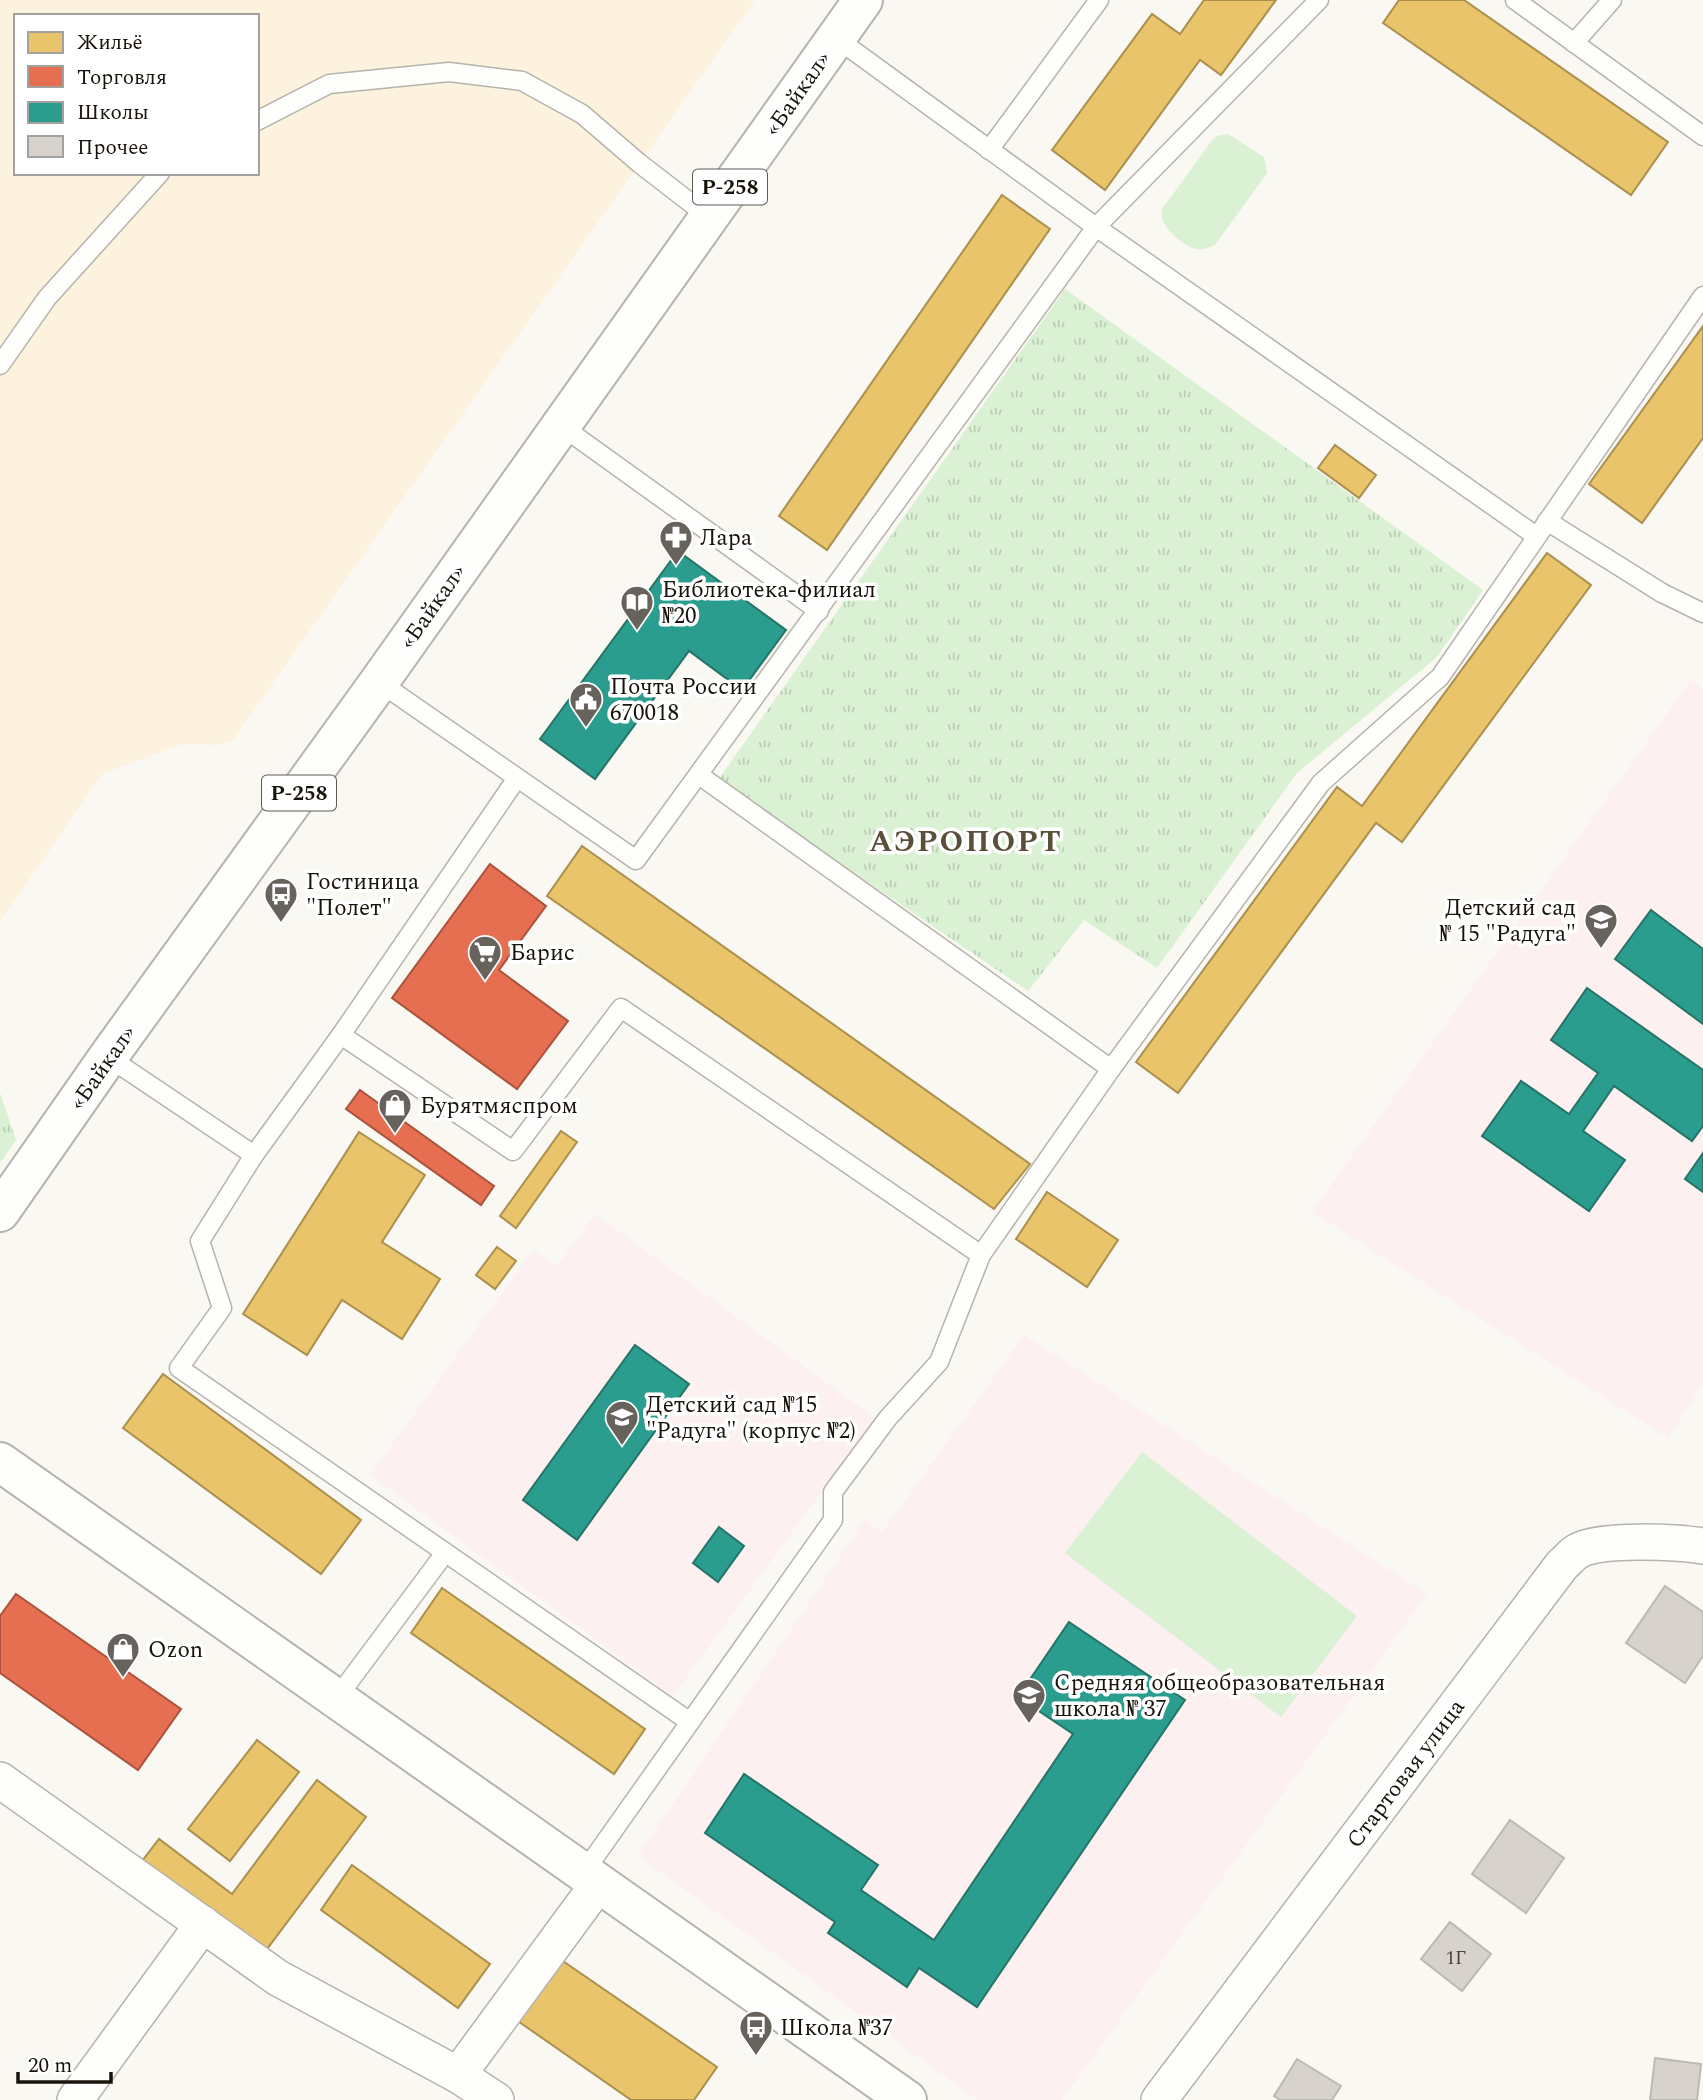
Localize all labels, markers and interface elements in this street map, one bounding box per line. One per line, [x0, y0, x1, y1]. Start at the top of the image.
legend [14, 14, 259, 175]
text: Жильё [77, 27, 143, 59]
street label: «Байкал» [756, 44, 840, 143]
text: Торговля [77, 62, 167, 94]
text: Школы [77, 97, 149, 129]
text: Прочее [77, 132, 148, 164]
road number: Р-258 [693, 170, 767, 204]
pharmacy icon: Лара [657, 518, 695, 567]
place label: Лара [700, 521, 752, 556]
street label: «Байкал» [391, 557, 475, 656]
place label: Библиотека-филиал №20 [662, 573, 876, 634]
library icon: Библиотека-филиал №20 [618, 583, 656, 632]
place label: Почта России 670018 [610, 670, 757, 731]
public building icon: Почта России 670018 [567, 680, 605, 729]
road number: Р-258 [262, 776, 336, 810]
district label: АЭРОПОРТ [869, 819, 1063, 865]
place label: Гостиница "Полет" [306, 865, 419, 926]
bus stop icon: Гостиница "Полет" [262, 875, 300, 924]
place label: Детский сад № 15 "Радуга" [1439, 891, 1576, 952]
school or university icon: Детский сад № 15 "Радуга" [1582, 901, 1620, 950]
supermarket icon: Барис [466, 933, 504, 982]
place label: Барис [510, 936, 575, 971]
street label: «Байкал» [61, 1018, 145, 1117]
shop icon: Бурятмяспром [376, 1086, 414, 1135]
place label: Бурятмяспром [420, 1089, 578, 1124]
place label: Детский сад №15 "Радуга" (корпус №2) [646, 1388, 856, 1449]
school or university icon: Детский сад №15 "Радуга" (корпус №2) [603, 1398, 641, 1447]
shop icon: Ozon [104, 1630, 142, 1679]
place label: Ozon [148, 1633, 203, 1668]
place label: Средняя общеобразовательная школа № 37 [1054, 1666, 1385, 1727]
school or university icon: Средняя общеобразовательная школа № 37 [1010, 1676, 1048, 1725]
street label: Стартовая улица [1338, 1692, 1474, 1856]
house number: 1Г [1446, 1944, 1466, 1973]
bus stop icon: Школа №37 [737, 2008, 775, 2057]
place label: Школа №37 [780, 2011, 893, 2046]
scale bar [18, 2040, 110, 2084]
text: 20 m [28, 2050, 72, 2082]

